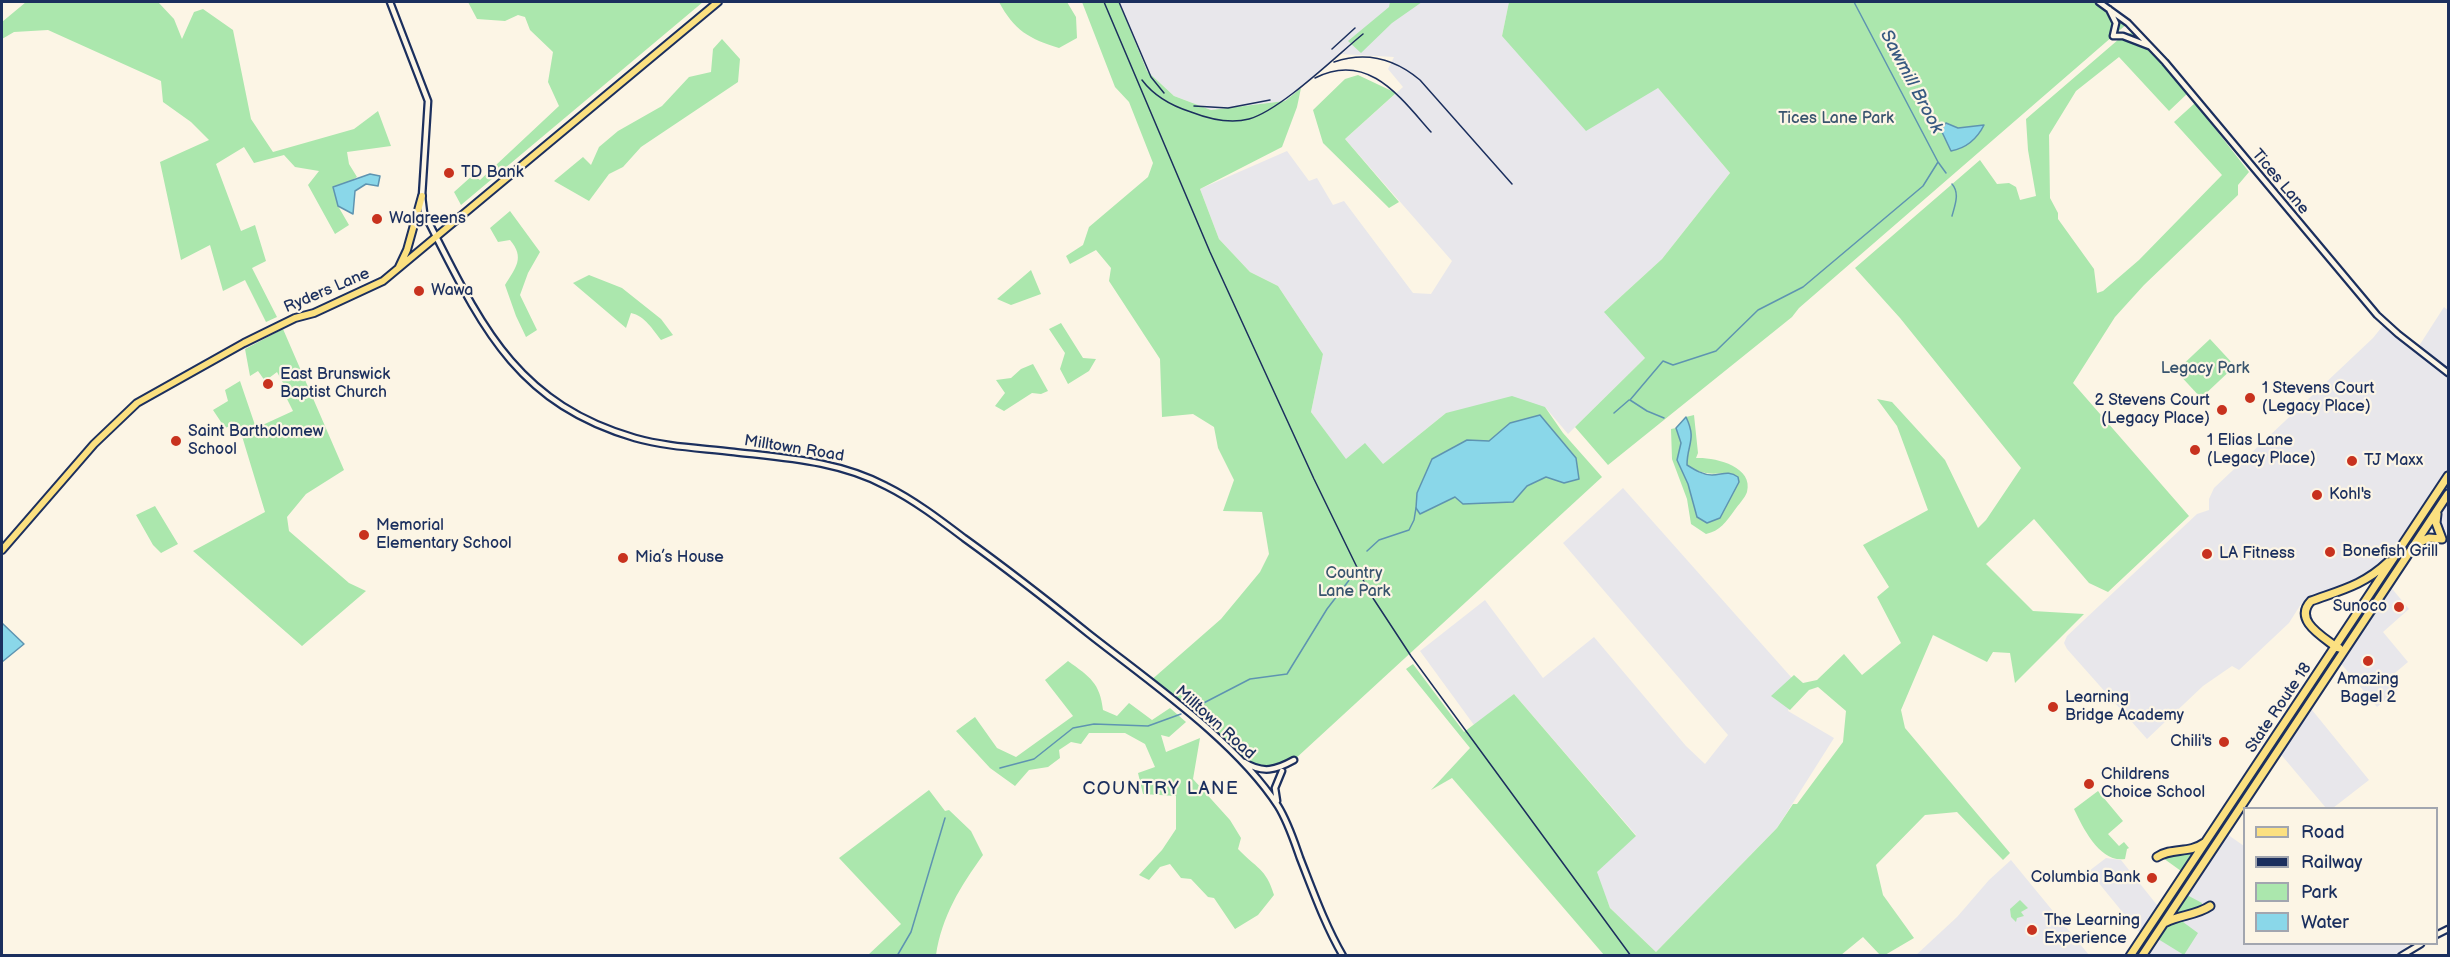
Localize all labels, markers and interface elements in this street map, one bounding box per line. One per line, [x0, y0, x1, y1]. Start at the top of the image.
water label: Sawmill Brook [1875, 26, 1947, 138]
park label: Tices Lane Park [1778, 109, 1894, 129]
street label: Tices Lane [2247, 145, 2313, 219]
place label: TD Bank [461, 163, 523, 183]
marker: TD Bank [442, 166, 456, 180]
place label: Walgreens [389, 209, 466, 229]
marker: Walgreens [370, 212, 384, 226]
street label: Ryders Lane [281, 264, 373, 318]
place label: Wawa [431, 281, 473, 301]
marker: Wawa [412, 284, 426, 298]
park label: Legacy Park [2161, 359, 2249, 379]
place label: East Brunswick Baptist Church [280, 365, 390, 403]
marker: East Brunswick Baptist Church [261, 377, 275, 391]
place label: 1 Stevens Court (Legacy Place) [2262, 379, 2374, 417]
place label: 2 Stevens Court (Legacy Place) [2094, 391, 2210, 429]
marker: 1 Stevens Court (Legacy Place) [2243, 391, 2257, 405]
marker: 2 Stevens Court (Legacy Place) [2215, 403, 2229, 417]
place label: Saint Bartholomew School [188, 422, 324, 460]
place label: 1 Elias Lane (Legacy Place) [2207, 431, 2316, 469]
street label: Milltown Road [743, 432, 845, 466]
marker: Saint Bartholomew School [169, 434, 183, 448]
marker: 1 Elias Lane (Legacy Place) [2188, 443, 2202, 457]
place label: TJ Maxx [2364, 451, 2423, 471]
marker: TJ Maxx [2345, 454, 2359, 468]
place label: Kohl's [2329, 485, 2371, 505]
marker: Kohl's [2310, 488, 2324, 502]
place label: Memorial Elementary School [376, 516, 512, 554]
marker: Memorial Elementary School [357, 528, 371, 542]
place label: Bonefish Grill [2342, 542, 2438, 562]
place label: LA Fitness [2219, 544, 2295, 564]
marker: Bonefish Grill [2323, 545, 2337, 559]
marker: LA Fitness [2200, 547, 2214, 561]
place label: Mia’s House [635, 548, 724, 568]
marker: Mia’s House [616, 551, 630, 565]
park label: Country Lane Park [1318, 564, 1390, 602]
place label: Sunoco [2333, 597, 2387, 617]
marker: Sunoco [2392, 600, 2406, 614]
marker: Amazing Bagel 2 [2361, 654, 2375, 668]
street label: State Route 18 [2242, 659, 2316, 757]
place label: Amazing Bagel 2 [2337, 670, 2399, 708]
street label: Milltown Road [1171, 682, 1259, 764]
place label: Learning Bridge Academy [2065, 688, 2184, 726]
marker: Learning Bridge Academy [2046, 700, 2060, 714]
place label: Chili's [2170, 732, 2212, 752]
marker: Chili's [2217, 735, 2231, 749]
place label: Childrens Choice School [2101, 765, 2205, 803]
marker: Childrens Choice School [2082, 777, 2096, 791]
district label: COUNTRY LANE [1083, 778, 1239, 800]
legend [2243, 807, 2438, 945]
text: Road [2301, 822, 2345, 843]
text: Railway [2301, 852, 2363, 873]
place label: Columbia Bank [2031, 868, 2140, 888]
marker: Columbia Bank [2145, 871, 2159, 885]
text: Park [2301, 882, 2337, 903]
place label: The Learning Experience [2044, 911, 2140, 949]
text: Water [2301, 912, 2349, 933]
marker: The Learning Experience [2025, 923, 2039, 937]

